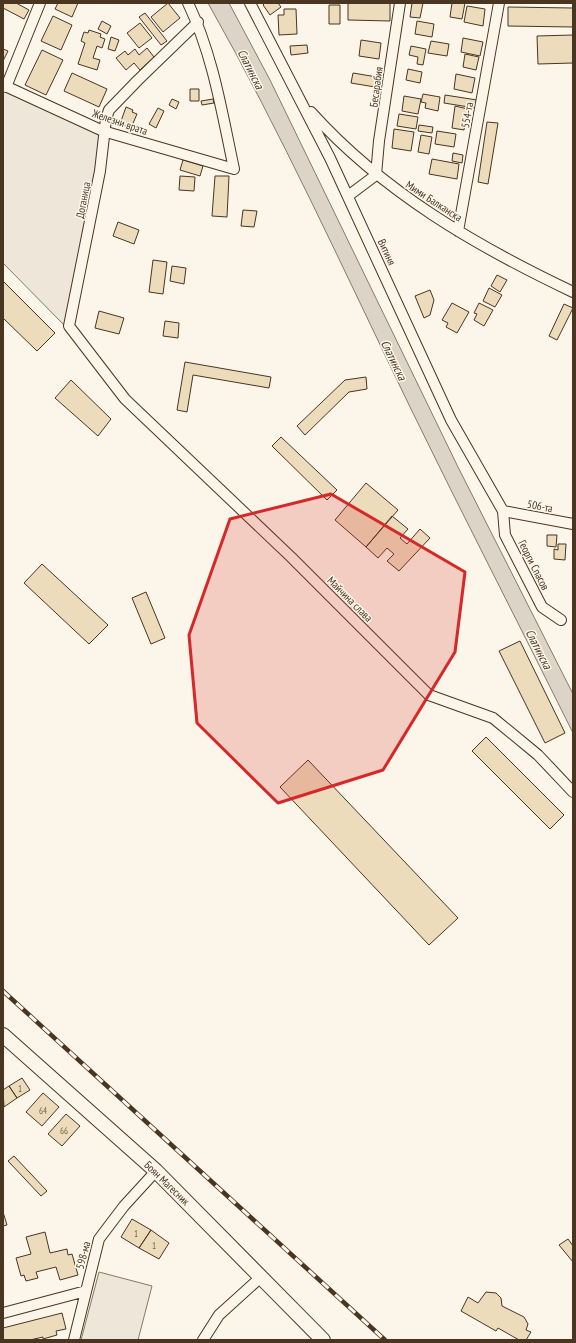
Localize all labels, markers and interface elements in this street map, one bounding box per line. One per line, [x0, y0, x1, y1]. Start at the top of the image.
water label: Слатинска [235, 47, 268, 93]
street label: Бесарабия [366, 66, 386, 108]
street label: 554-та [458, 101, 476, 129]
street label: Железни врата [90, 106, 150, 138]
street label: Мими Балканска [403, 178, 465, 224]
street label: Доганица [73, 180, 93, 220]
street label: Витиня [375, 237, 399, 267]
water label: Слатинска [378, 337, 411, 384]
street label: 506-та [526, 497, 554, 515]
street label: Георги Спасов [515, 538, 553, 593]
street label: Майчина слава [324, 573, 376, 625]
water label: Слатинска [523, 627, 556, 673]
house number: 1 [18, 1083, 22, 1094]
house number: 64 [39, 1105, 47, 1116]
house number: 66 [60, 1125, 68, 1136]
street label: Боян Магесник [141, 1158, 193, 1209]
house number: 1 [134, 1228, 138, 1239]
street label: 598-ма [73, 1240, 93, 1270]
house number: 1 [152, 1240, 156, 1251]

